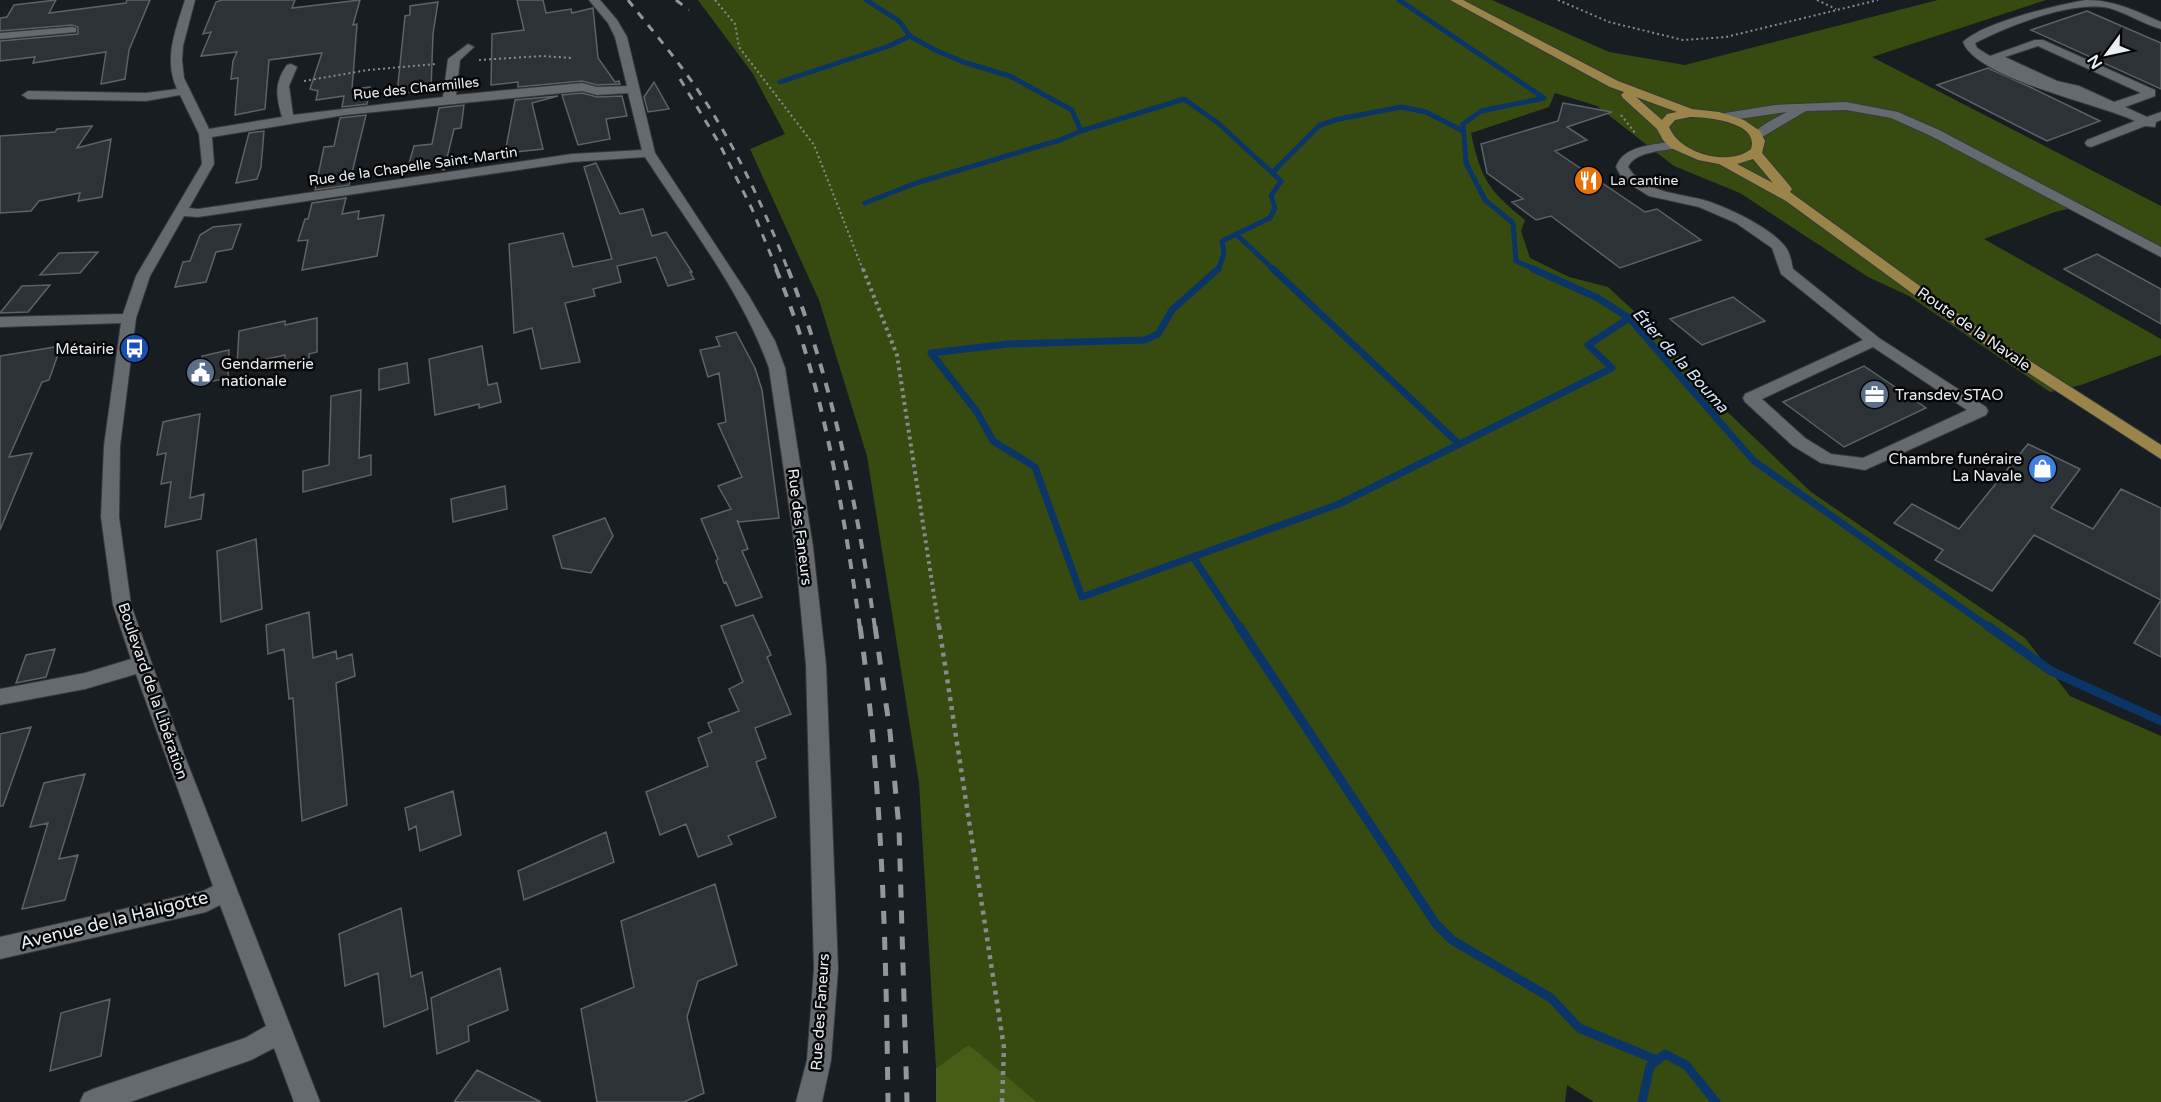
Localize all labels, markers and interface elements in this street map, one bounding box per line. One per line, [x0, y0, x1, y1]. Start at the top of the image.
north arrow [2077, 24, 2137, 84]
text: N [2083, 51, 2107, 72]
street label: Rue des Charmilles [352, 73, 480, 104]
street label: Rue de la Chapelle Saint-Martin [308, 143, 518, 190]
restaurant icon: La cantine [1573, 164, 1605, 196]
place label: La cantine [1610, 172, 1679, 189]
street label: Route de la Navale [1914, 283, 2034, 375]
water label: Étier de la Bouma [1628, 304, 1733, 418]
bus stop icon: Métairie [119, 333, 151, 365]
place label: Métairie [55, 340, 114, 358]
place label: Gendarmerie nationale [221, 355, 314, 390]
public building icon: Gendarmerie nationale [184, 357, 216, 389]
office icon: Transdev STAO [1858, 379, 1890, 411]
place label: Transdev STAO [1895, 386, 2004, 404]
place label: Chambre funéraire La Navale [1888, 450, 2022, 485]
shop icon: Chambre funéraire La Navale [2027, 452, 2059, 484]
street label: Rue des Faneurs [784, 468, 816, 586]
street label: Boulevard de la Libération [114, 600, 192, 782]
street label: Avenue de la Haligotte [18, 886, 210, 954]
street label: Rue des Faneurs [807, 953, 833, 1071]

